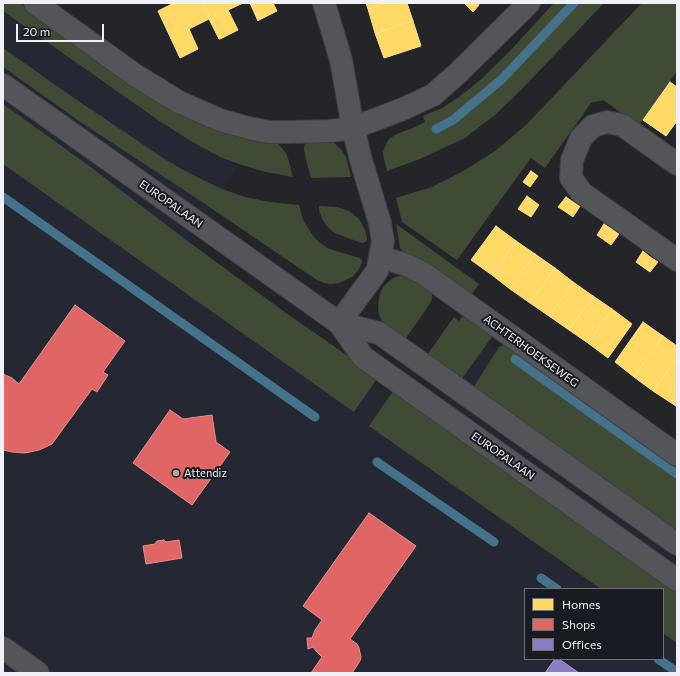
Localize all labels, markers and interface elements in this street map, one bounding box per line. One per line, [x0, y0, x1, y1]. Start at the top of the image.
scale bar [18, 16, 106, 42]
text: 20 m [23, 24, 50, 38]
street label: EUROPALAAN [137, 177, 205, 231]
street label: ACHTERHOEKSEWEG [481, 312, 581, 390]
street label: EUROPALAAN [469, 429, 537, 483]
place label: Attendiz [184, 466, 227, 480]
marker: Attendiz [171, 468, 181, 478]
legend [524, 588, 664, 660]
text: Homes [562, 597, 600, 611]
text: Shops [562, 617, 596, 631]
text: Offices [562, 637, 602, 651]

